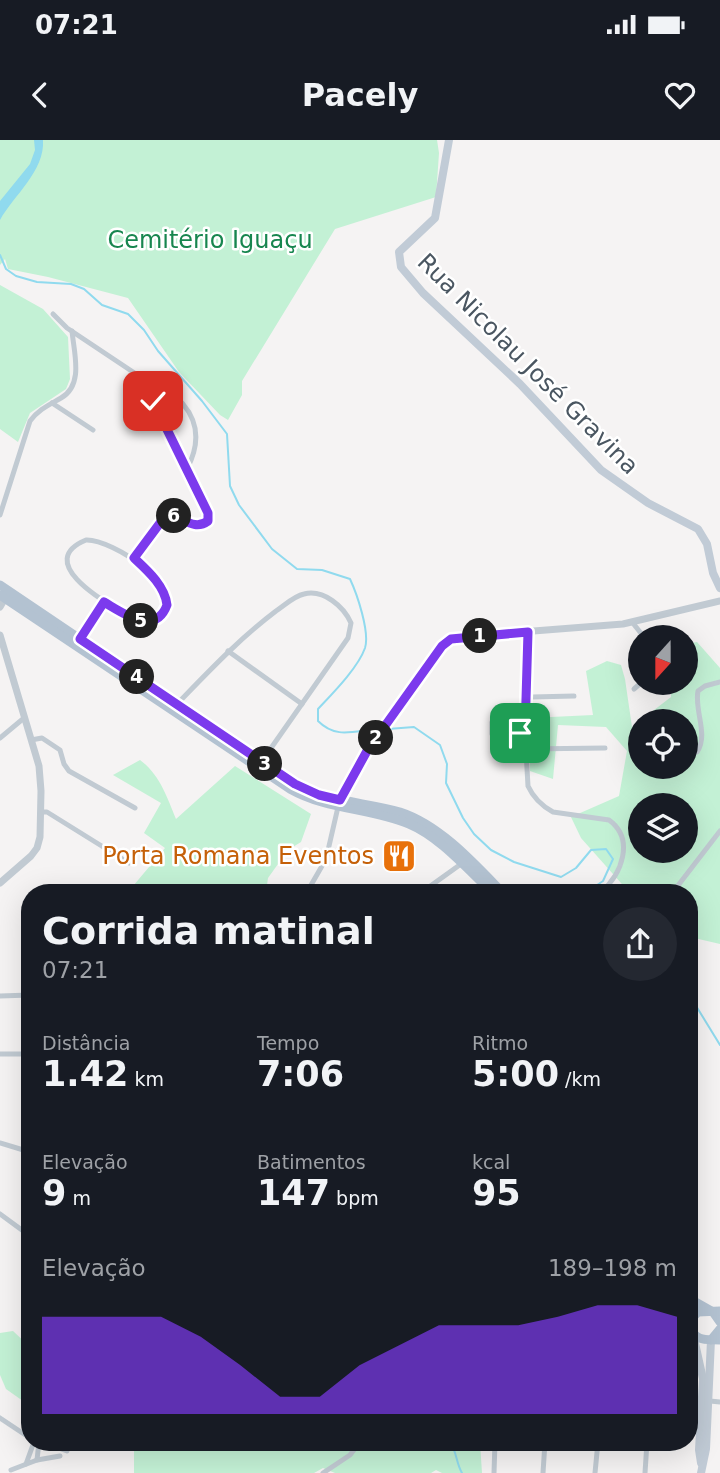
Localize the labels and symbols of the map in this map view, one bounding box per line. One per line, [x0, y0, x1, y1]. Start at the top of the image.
park label: Cemitério Iguaçu [107, 226, 313, 254]
street label: Rua Nicolau José Gravina [412, 248, 644, 480]
pin [123, 371, 183, 431]
pin: 6 [156, 498, 192, 534]
pin: 5 [124, 603, 158, 638]
pin: 1 [462, 618, 498, 654]
north arrow [628, 625, 698, 695]
pin: 4 [120, 660, 154, 694]
pin [490, 703, 550, 763]
pin: 2 [358, 720, 394, 756]
pin: 3 [247, 746, 282, 782]
restaurant icon: Porta Romana Eventos [380, 837, 418, 875]
place label: Porta Romana Eventos [102, 842, 374, 870]

